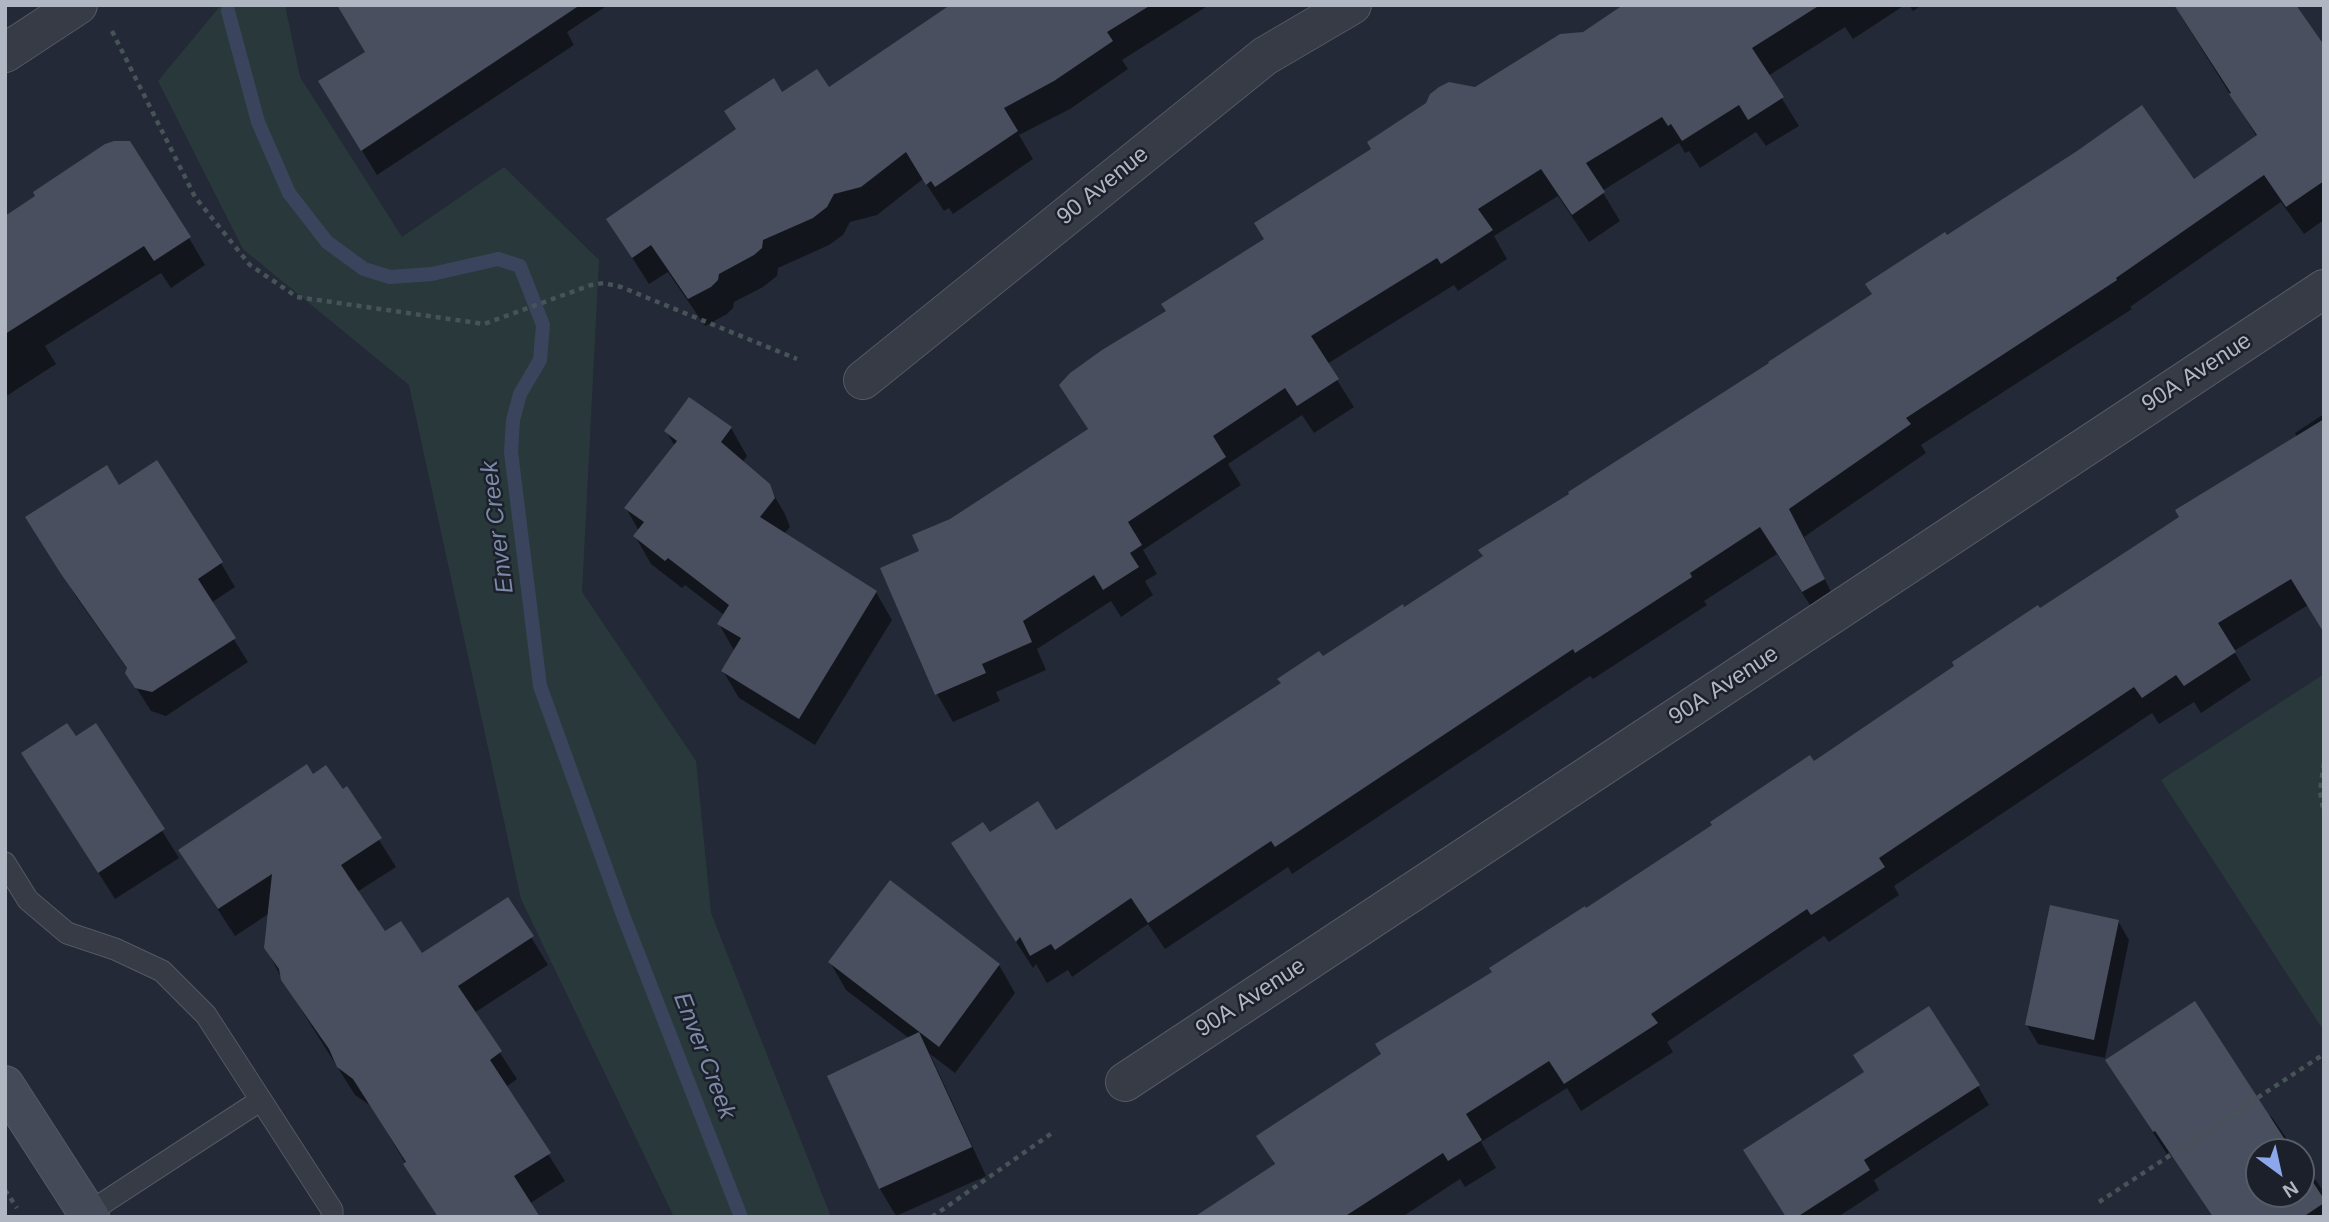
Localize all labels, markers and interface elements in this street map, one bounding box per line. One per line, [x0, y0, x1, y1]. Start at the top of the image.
street label: 90 Avenue [1052, 141, 1154, 231]
street label: 90A Avenue [2137, 327, 2257, 419]
water label: Enver Creek [476, 459, 520, 595]
street label: 90A Avenue [1664, 640, 1784, 732]
street label: 90A Avenue [1191, 952, 1311, 1044]
water label: Enver Creek [667, 989, 741, 1123]
north arrow [2245, 1138, 2315, 1208]
text: N [2279, 1177, 2302, 1202]

